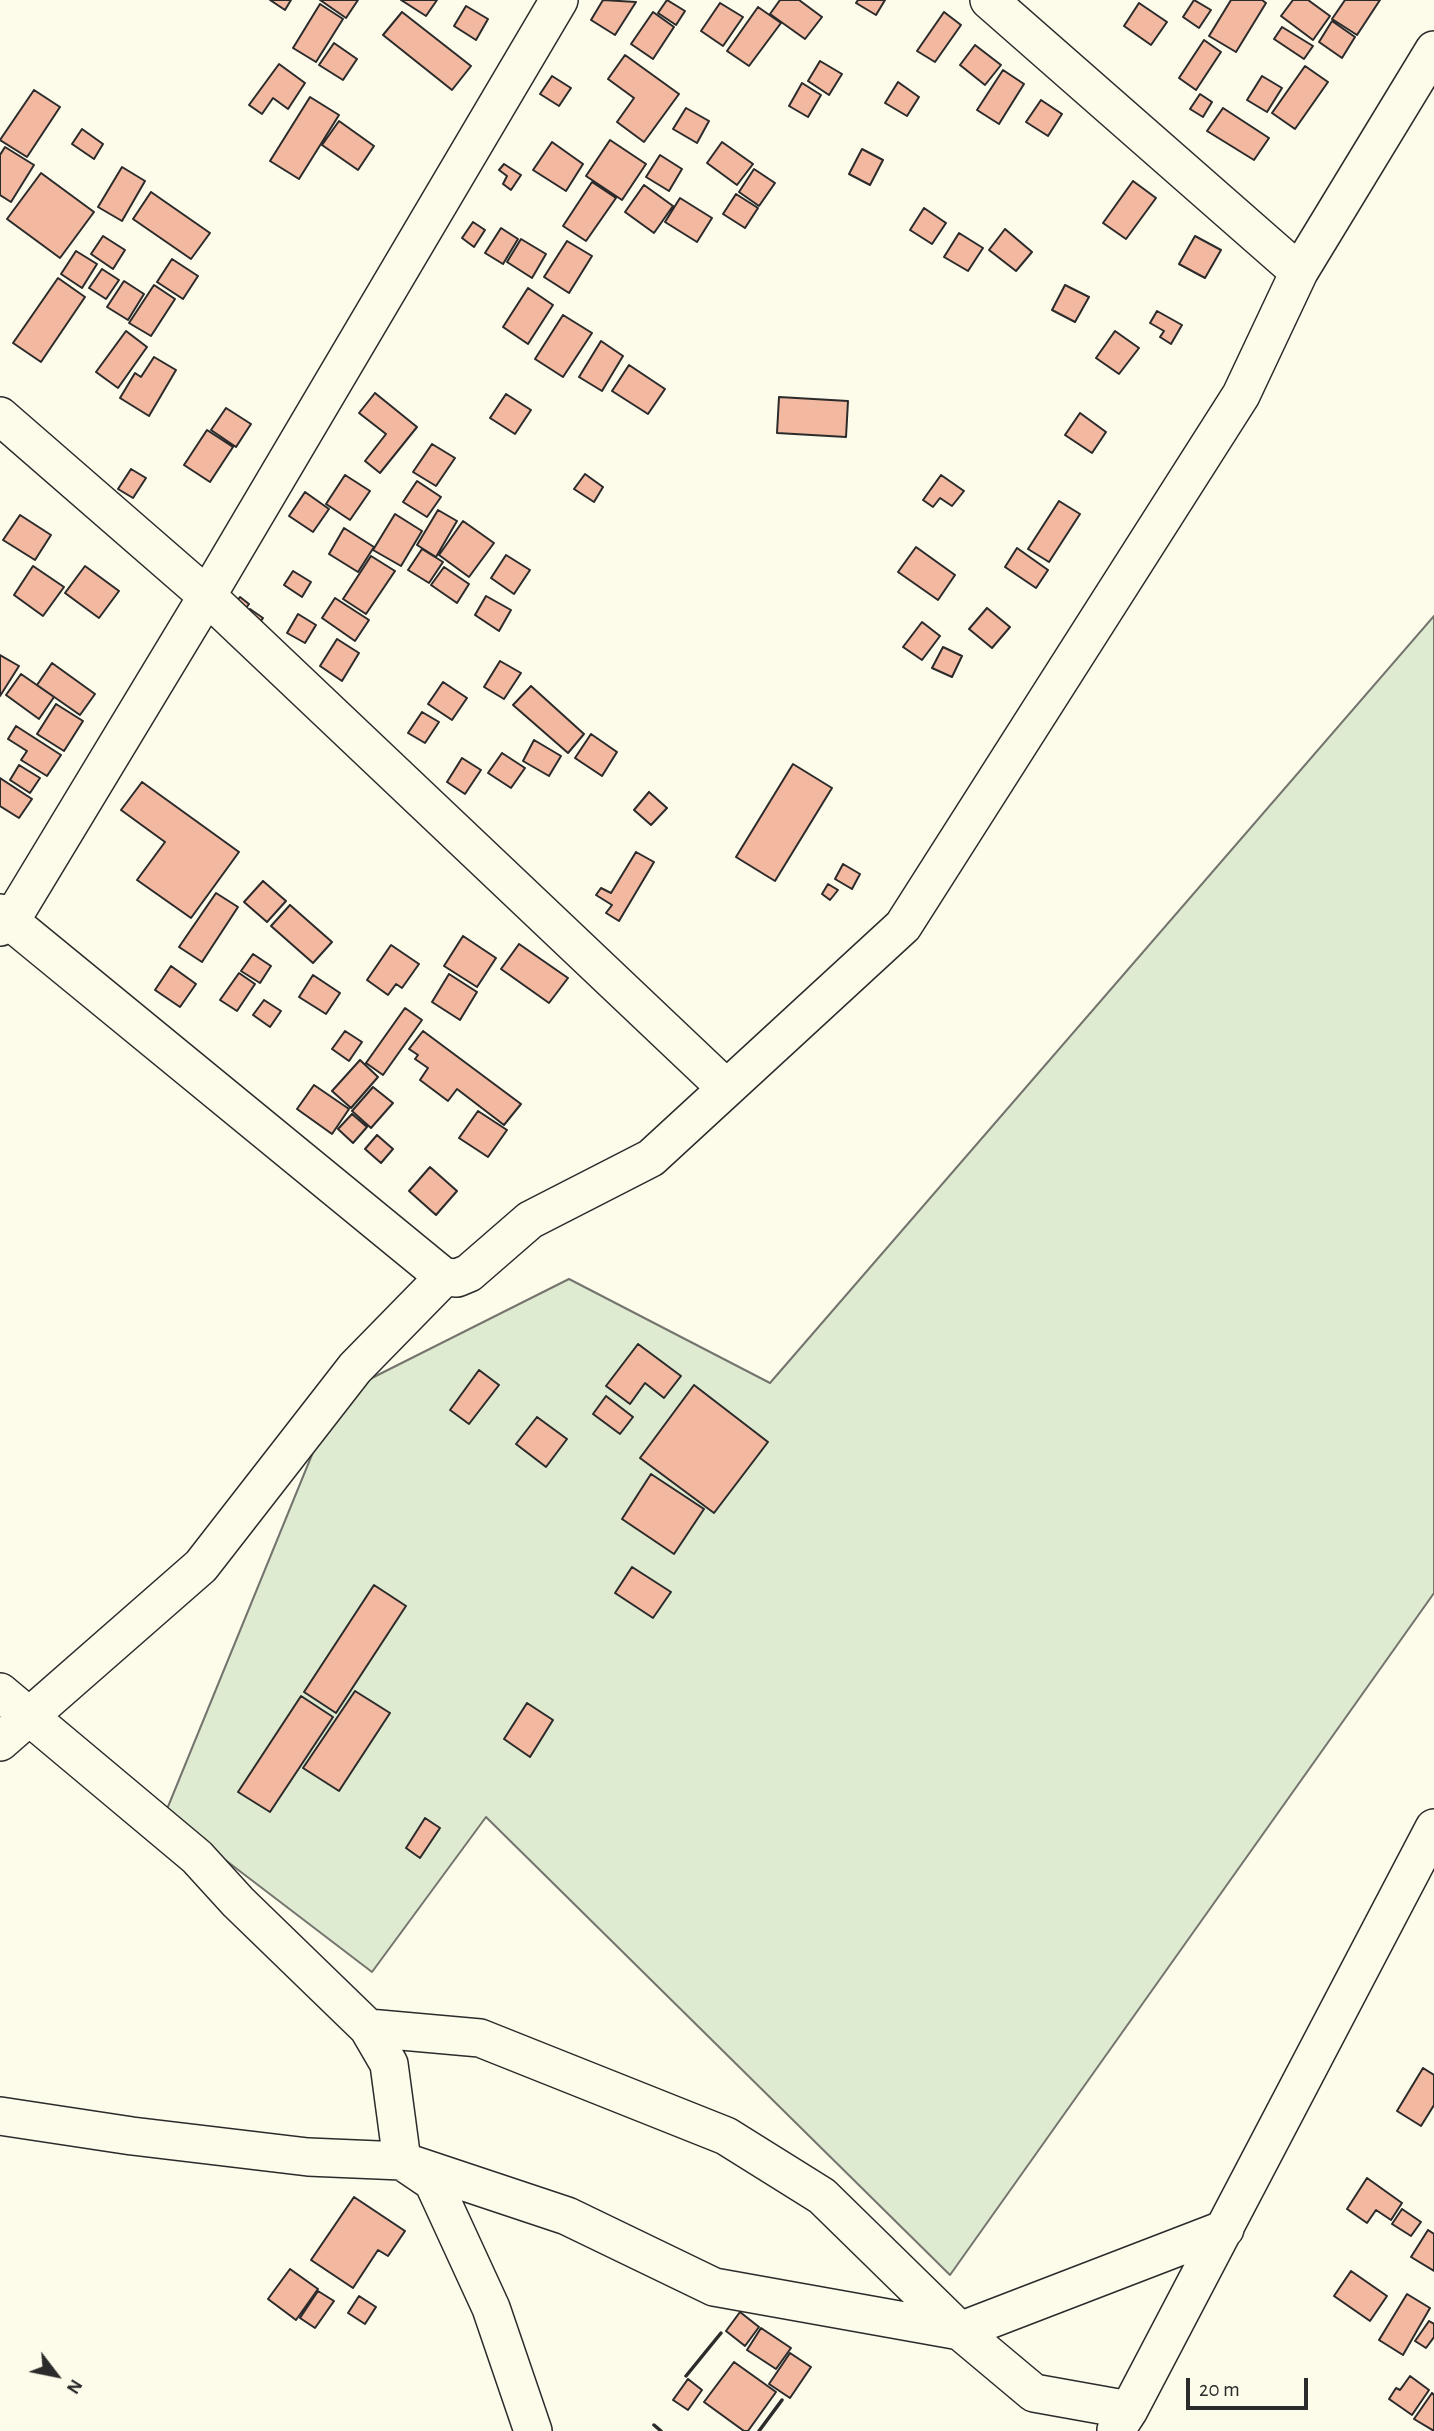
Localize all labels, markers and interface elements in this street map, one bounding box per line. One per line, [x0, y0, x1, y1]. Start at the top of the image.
north arrow [21, 2340, 91, 2410]
scale bar [1189, 2364, 1312, 2408]
text: N [63, 2376, 86, 2397]
text: 20 m [1199, 2379, 1240, 2400]

